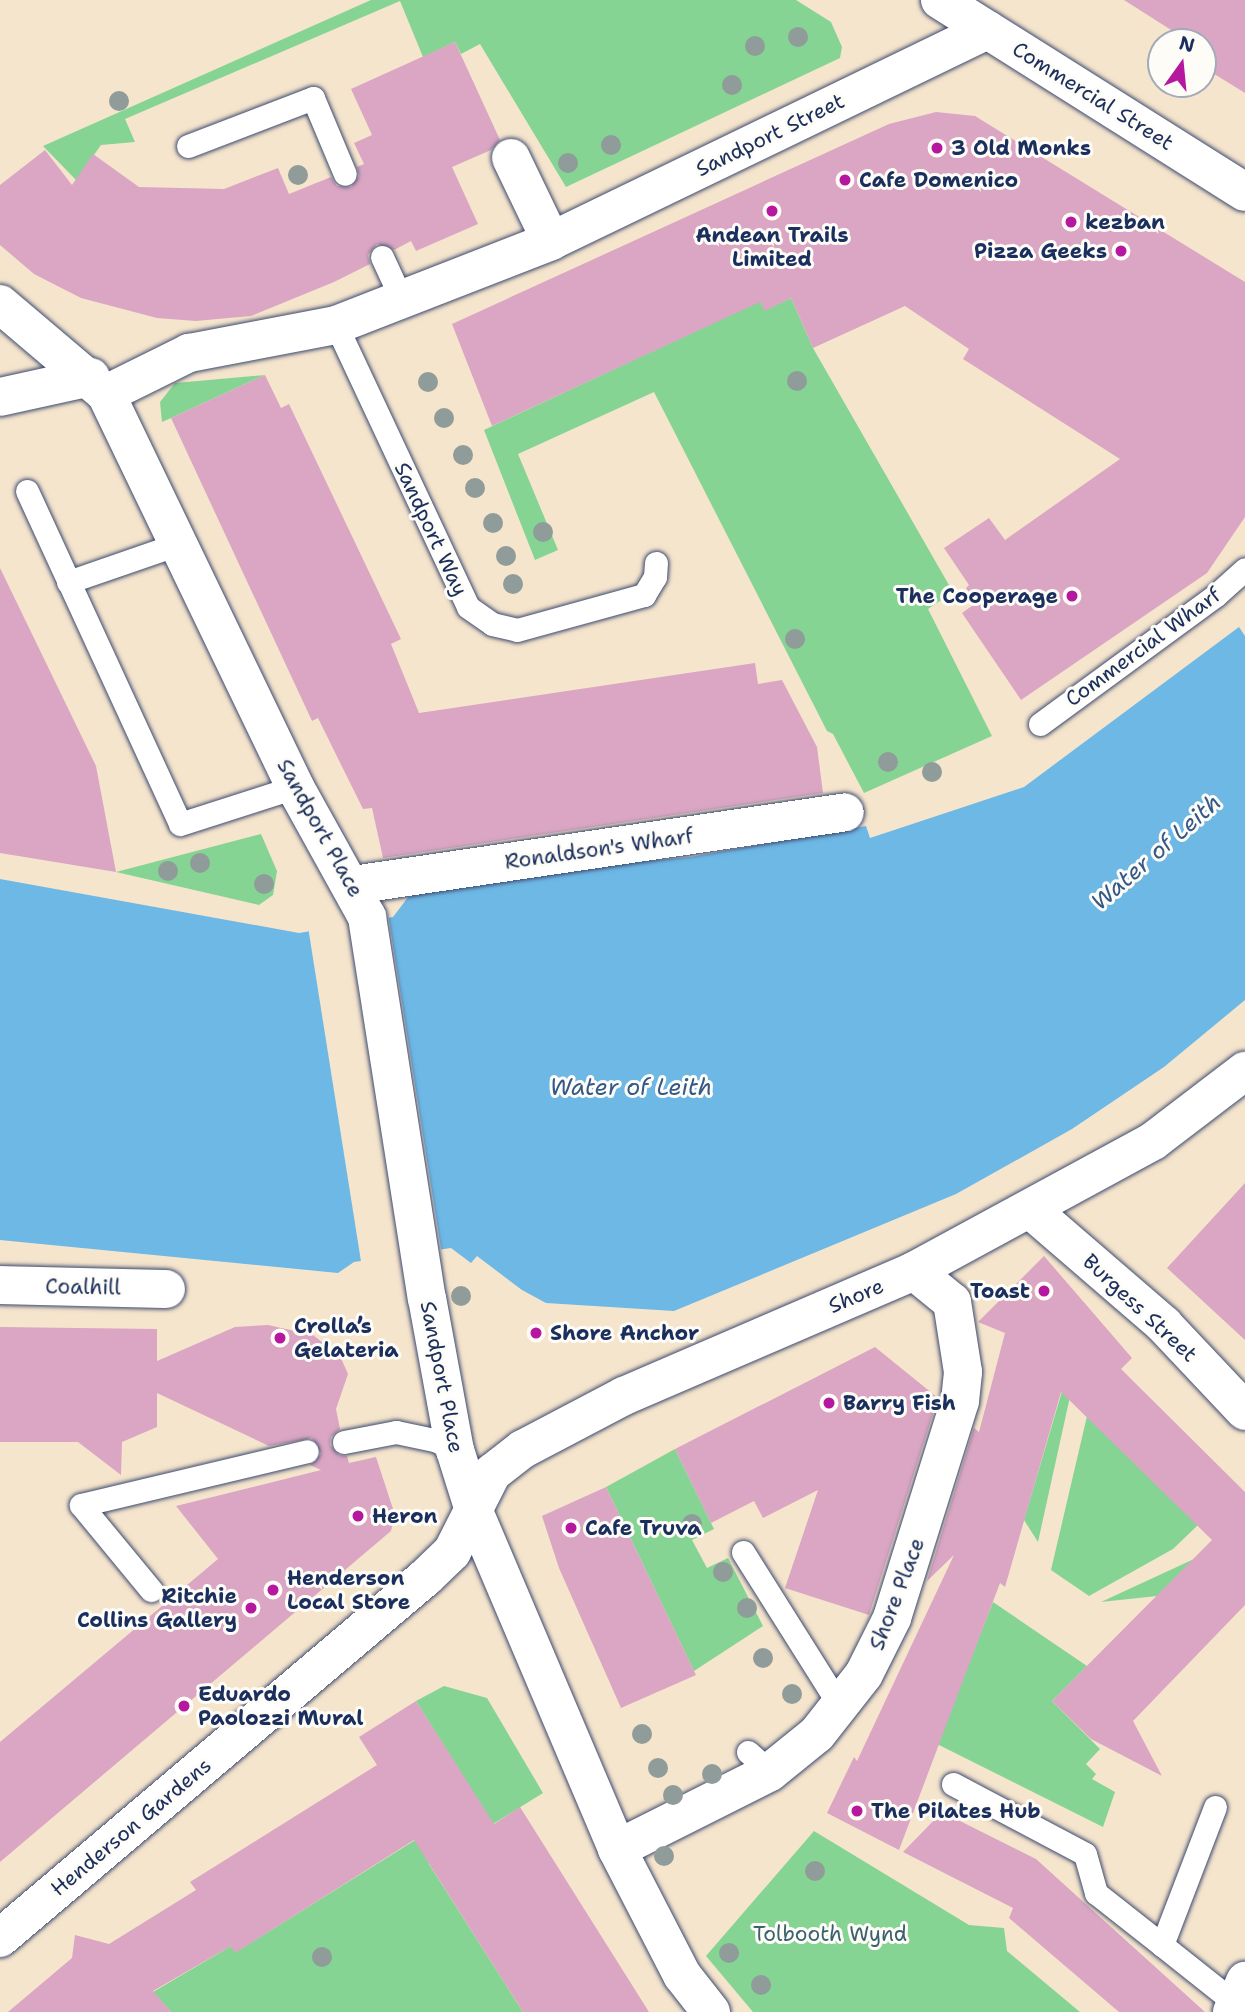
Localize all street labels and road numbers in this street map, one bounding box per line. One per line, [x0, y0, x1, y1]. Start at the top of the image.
street label: Commercial Street [1008, 36, 1178, 156]
street label: Sandport Street [692, 88, 848, 182]
street label: Sandport Way [389, 458, 473, 600]
street label: Commercial Wharf [1060, 582, 1226, 712]
street label: Sandport Place [272, 755, 368, 901]
street label: Ronaldson's Wharf [503, 823, 695, 875]
street label: Burgess Street [1078, 1249, 1202, 1367]
street label: Shore [825, 1273, 887, 1319]
street label: Coalhill [45, 1274, 121, 1300]
street label: Sandport Place [415, 1299, 469, 1455]
street label: Shore Place [864, 1534, 930, 1654]
street label: Henderson Gardens [46, 1753, 216, 1901]

